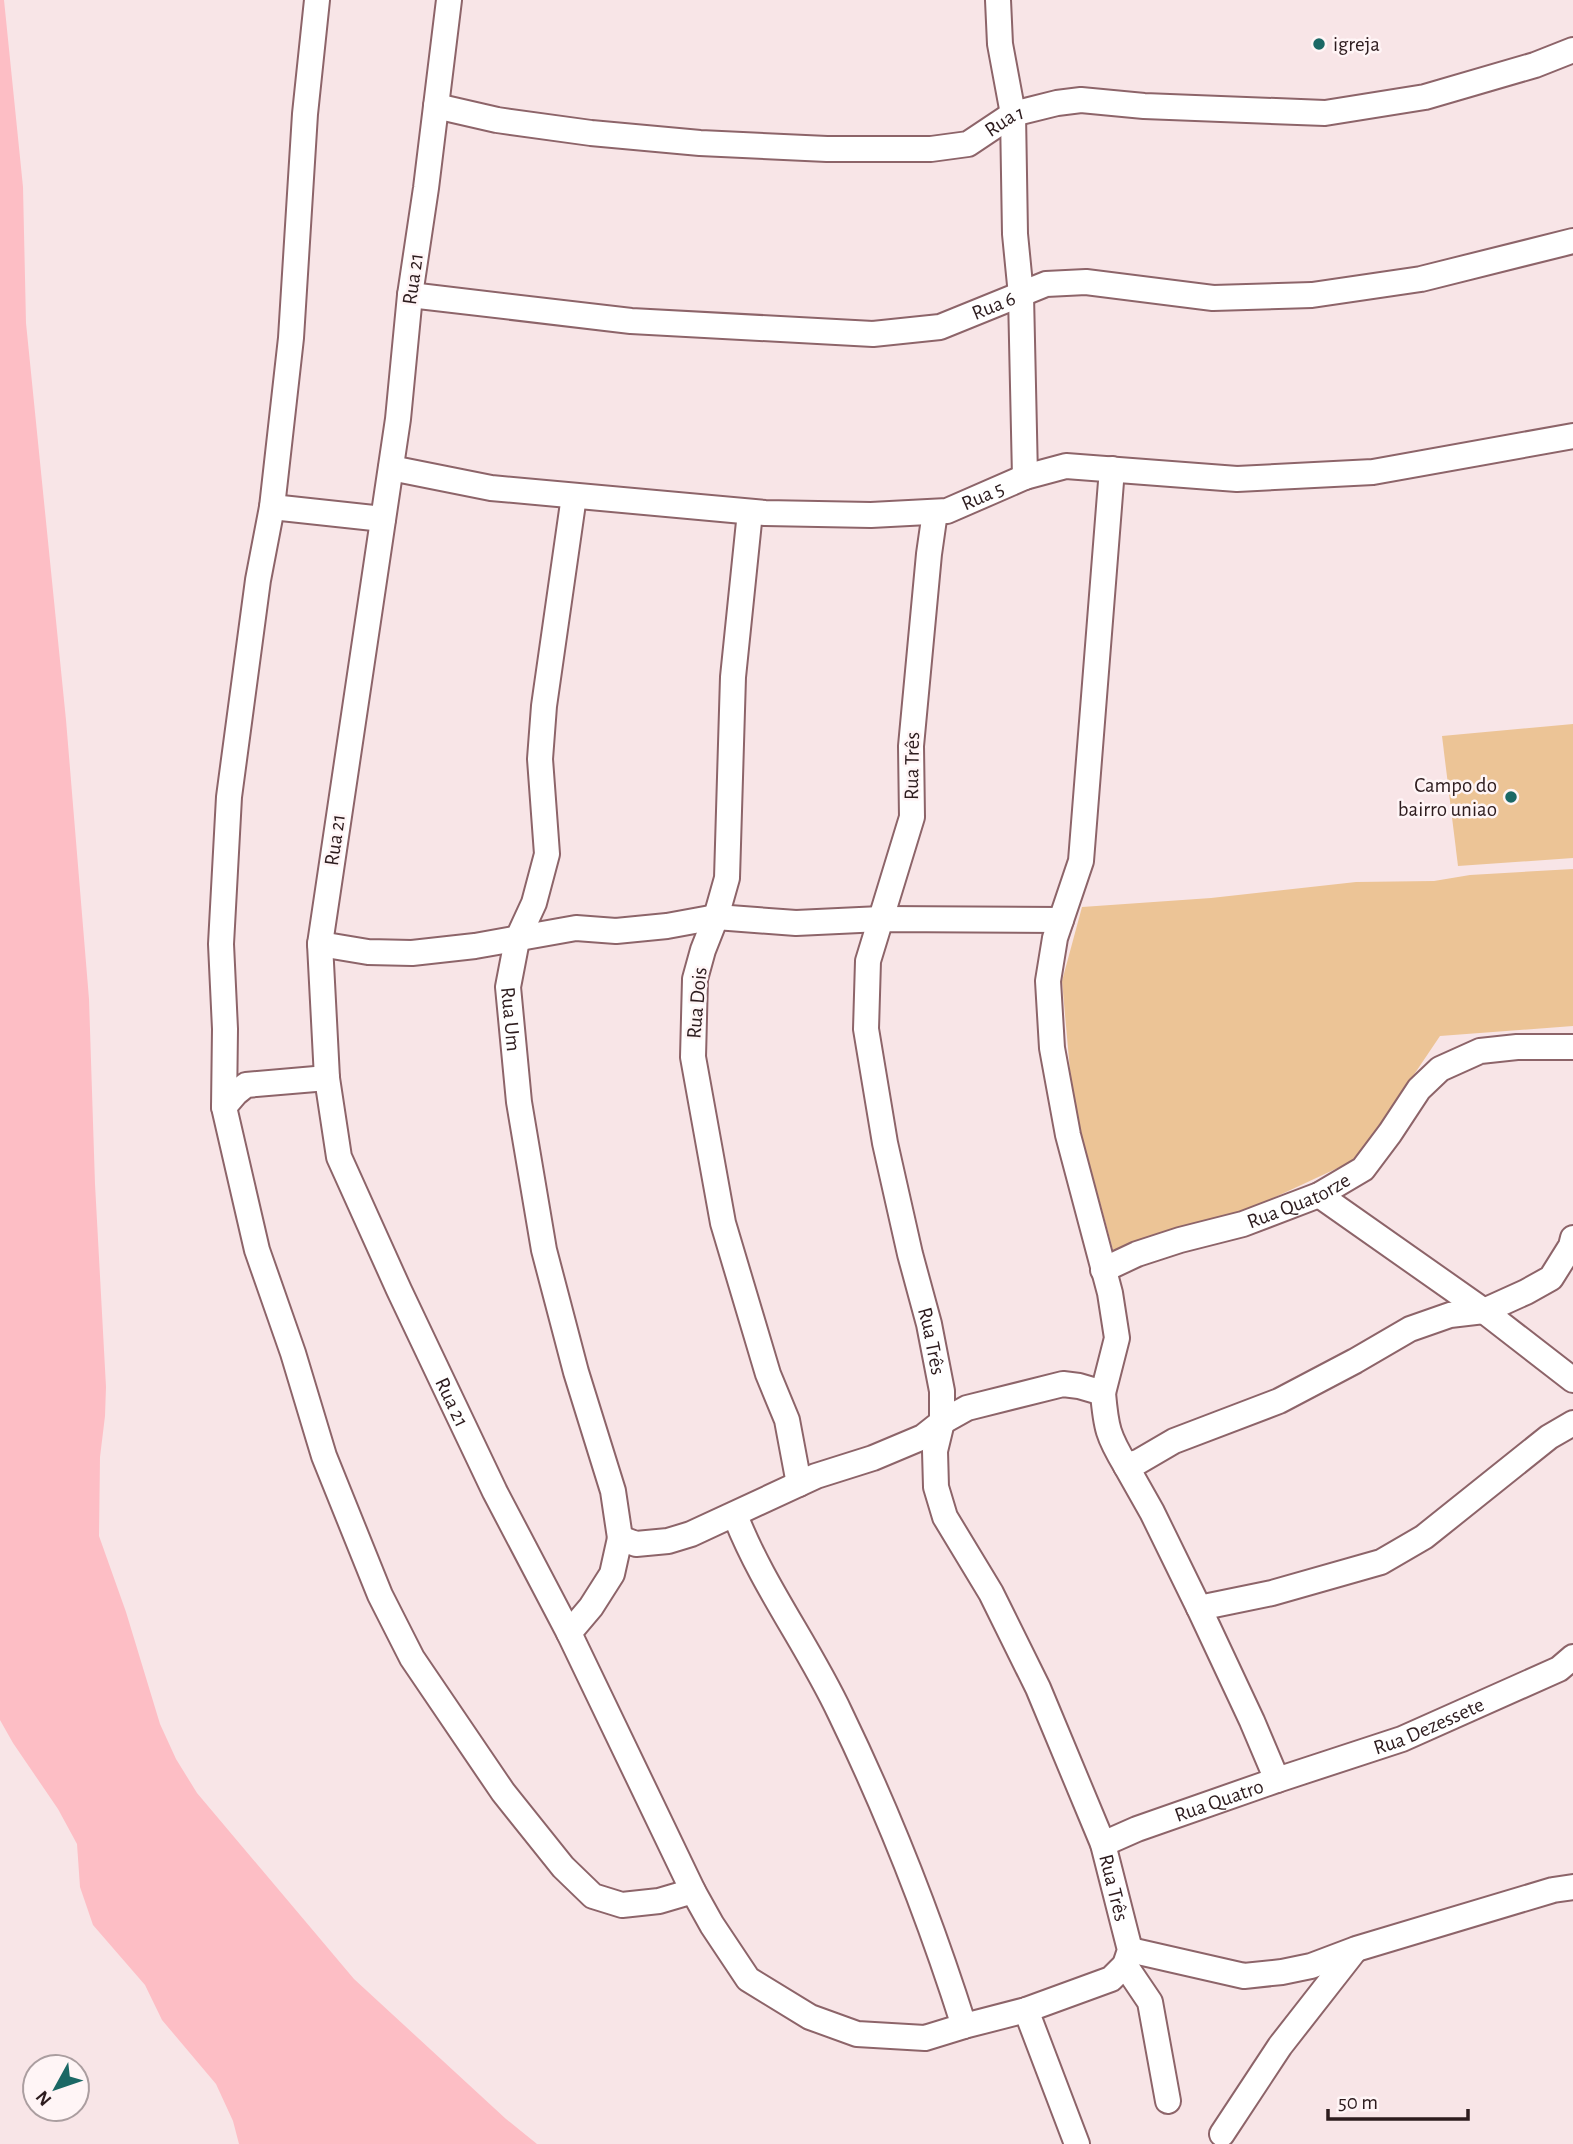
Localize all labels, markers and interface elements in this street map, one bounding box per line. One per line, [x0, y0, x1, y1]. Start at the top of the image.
place label: igreja [1333, 34, 1380, 55]
marker: igreja [1311, 36, 1327, 52]
street label: Rua 1 [981, 101, 1026, 140]
street label: Rua 21 [399, 252, 427, 306]
street label: Rua 6 [969, 287, 1018, 323]
street label: Rua 5 [958, 477, 1007, 514]
street label: Rua Três [901, 732, 923, 800]
place label: Campo do bairro uniao [1398, 775, 1497, 820]
marker: Campo do bairro uniao [1503, 789, 1519, 805]
street label: Rua 21 [321, 813, 349, 867]
street label: Rua Dois [683, 966, 711, 1040]
street label: Rua Um [498, 986, 525, 1052]
street label: Rua Quatorze [1244, 1169, 1354, 1232]
street label: Rua Três [914, 1305, 949, 1376]
street label: Rua 21 [432, 1374, 473, 1430]
street label: Rua Dezessete [1371, 1693, 1487, 1758]
street label: Rua Quatro [1172, 1775, 1266, 1826]
street label: Rua Três [1095, 1852, 1133, 1923]
north arrow [21, 2053, 91, 2123]
scale bar [1328, 2078, 1468, 2122]
text: N [33, 2087, 56, 2109]
text: 50 m [1338, 2092, 1378, 2113]

